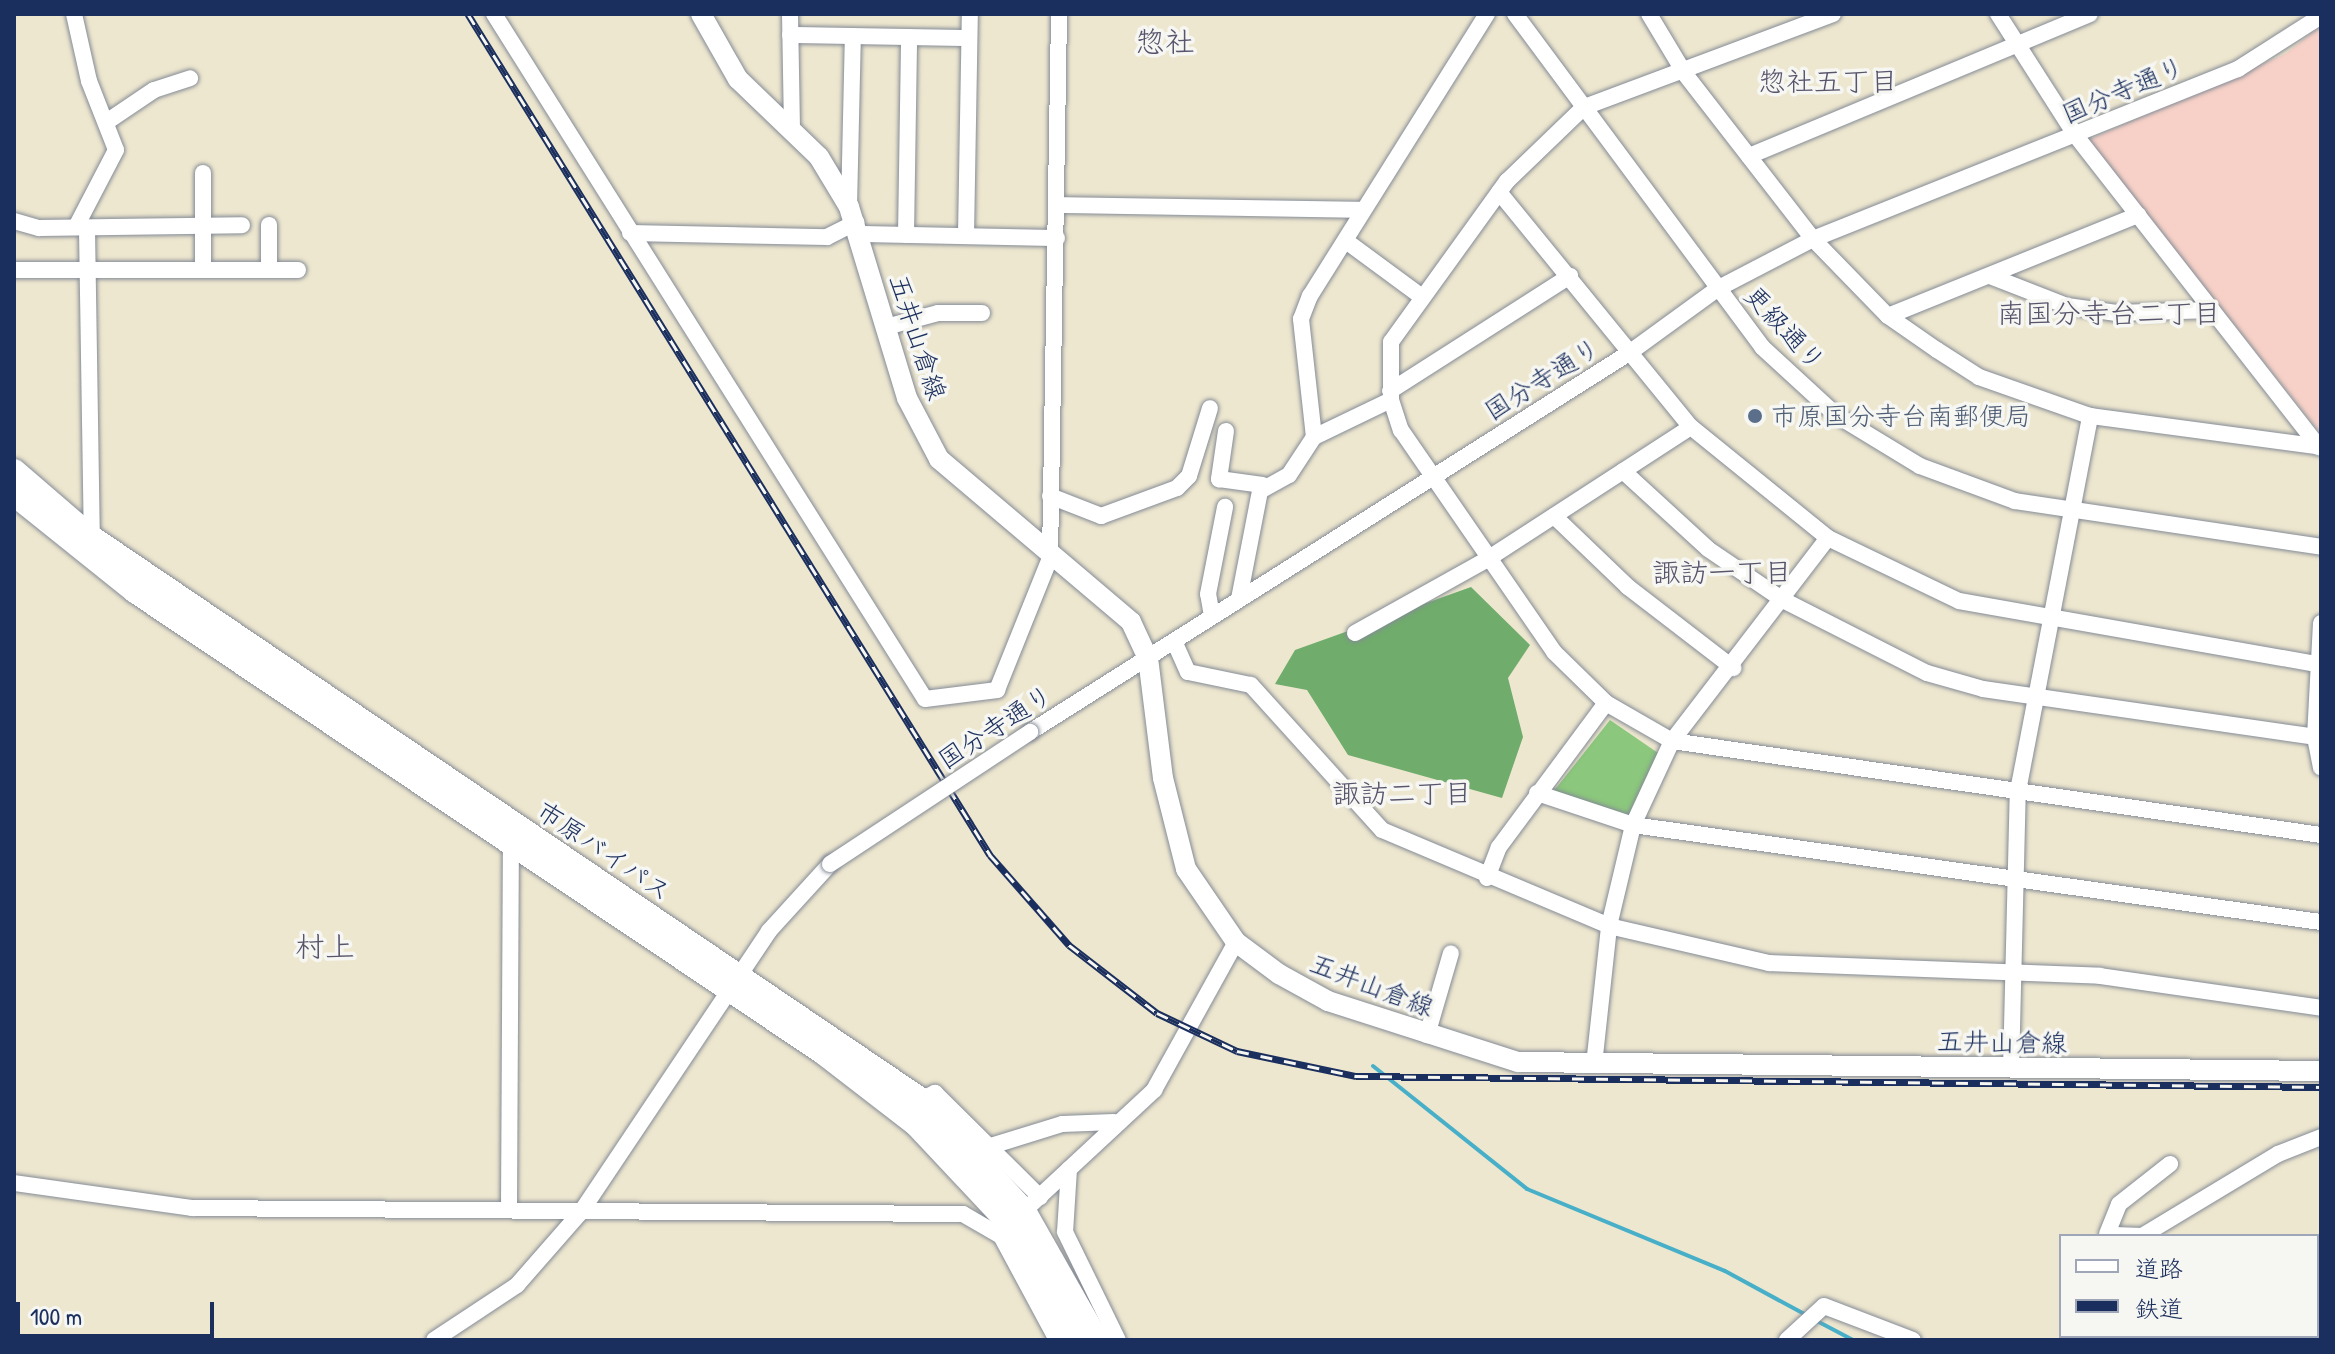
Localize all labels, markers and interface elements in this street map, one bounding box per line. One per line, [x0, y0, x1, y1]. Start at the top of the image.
district label: 惣社 [1135, 23, 1195, 59]
street label: 国分寺通り [2057, 50, 2189, 130]
district label: 惣社五丁目 [1758, 64, 1898, 98]
street label: 五井山倉線 [883, 270, 953, 404]
street label: 更級通り [1738, 279, 1832, 377]
district label: 南国分寺台二丁目 [1997, 296, 2221, 330]
street label: 国分寺通り [1479, 331, 1605, 427]
place label: 市原国分寺台南郵便局 [1771, 400, 2031, 432]
marker: 市原国分寺台南郵便局 [1746, 407, 1764, 425]
district label: 諏訪一丁目 [1652, 555, 1792, 589]
street label: 国分寺通り [932, 679, 1058, 775]
district label: 諏訪二丁目 [1332, 776, 1472, 810]
street label: 市原バイパス [531, 794, 677, 908]
district label: 村上 [295, 928, 355, 964]
street label: 五井山倉線 [1306, 947, 1438, 1023]
street label: 五井山倉線 [1937, 1025, 2067, 1059]
legend [2059, 1234, 2319, 1338]
text: 道路 [2135, 1252, 2183, 1284]
scale bar [20, 1286, 218, 1336]
text: 鉄道 [2135, 1292, 2183, 1324]
text: 100 m [30, 1300, 82, 1332]

